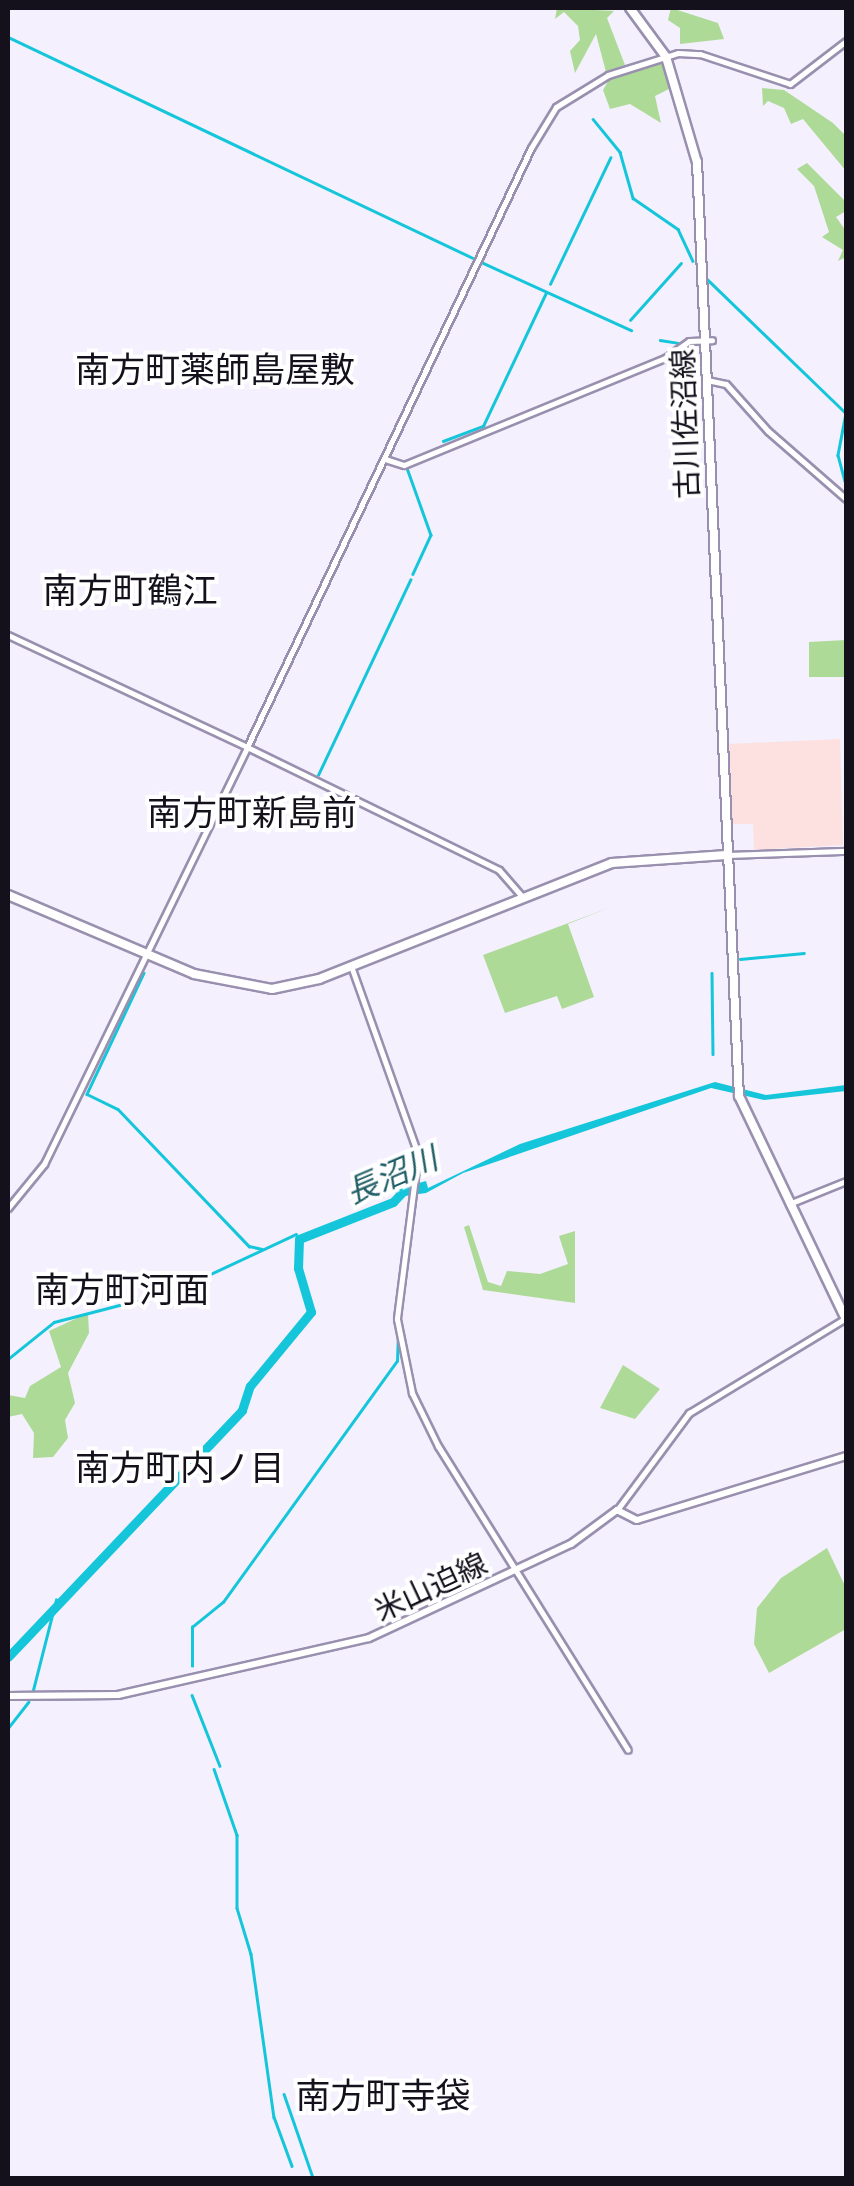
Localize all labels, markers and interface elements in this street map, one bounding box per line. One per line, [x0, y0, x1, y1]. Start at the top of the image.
district label: 南方町薬師島屋敷 [75, 347, 355, 389]
street label: 古川佐沼線 [663, 348, 705, 500]
district label: 南方町鶴江 [43, 568, 217, 610]
district label: 南方町新島前 [147, 790, 357, 832]
water label: 長沼川 [339, 1138, 443, 1210]
district label: 南方町河面 [35, 1267, 209, 1309]
district label: 南方町内ノ目 [75, 1445, 285, 1487]
street label: 米山迫線 [368, 1544, 492, 1628]
district label: 南方町寺袋 [296, 2073, 470, 2115]

